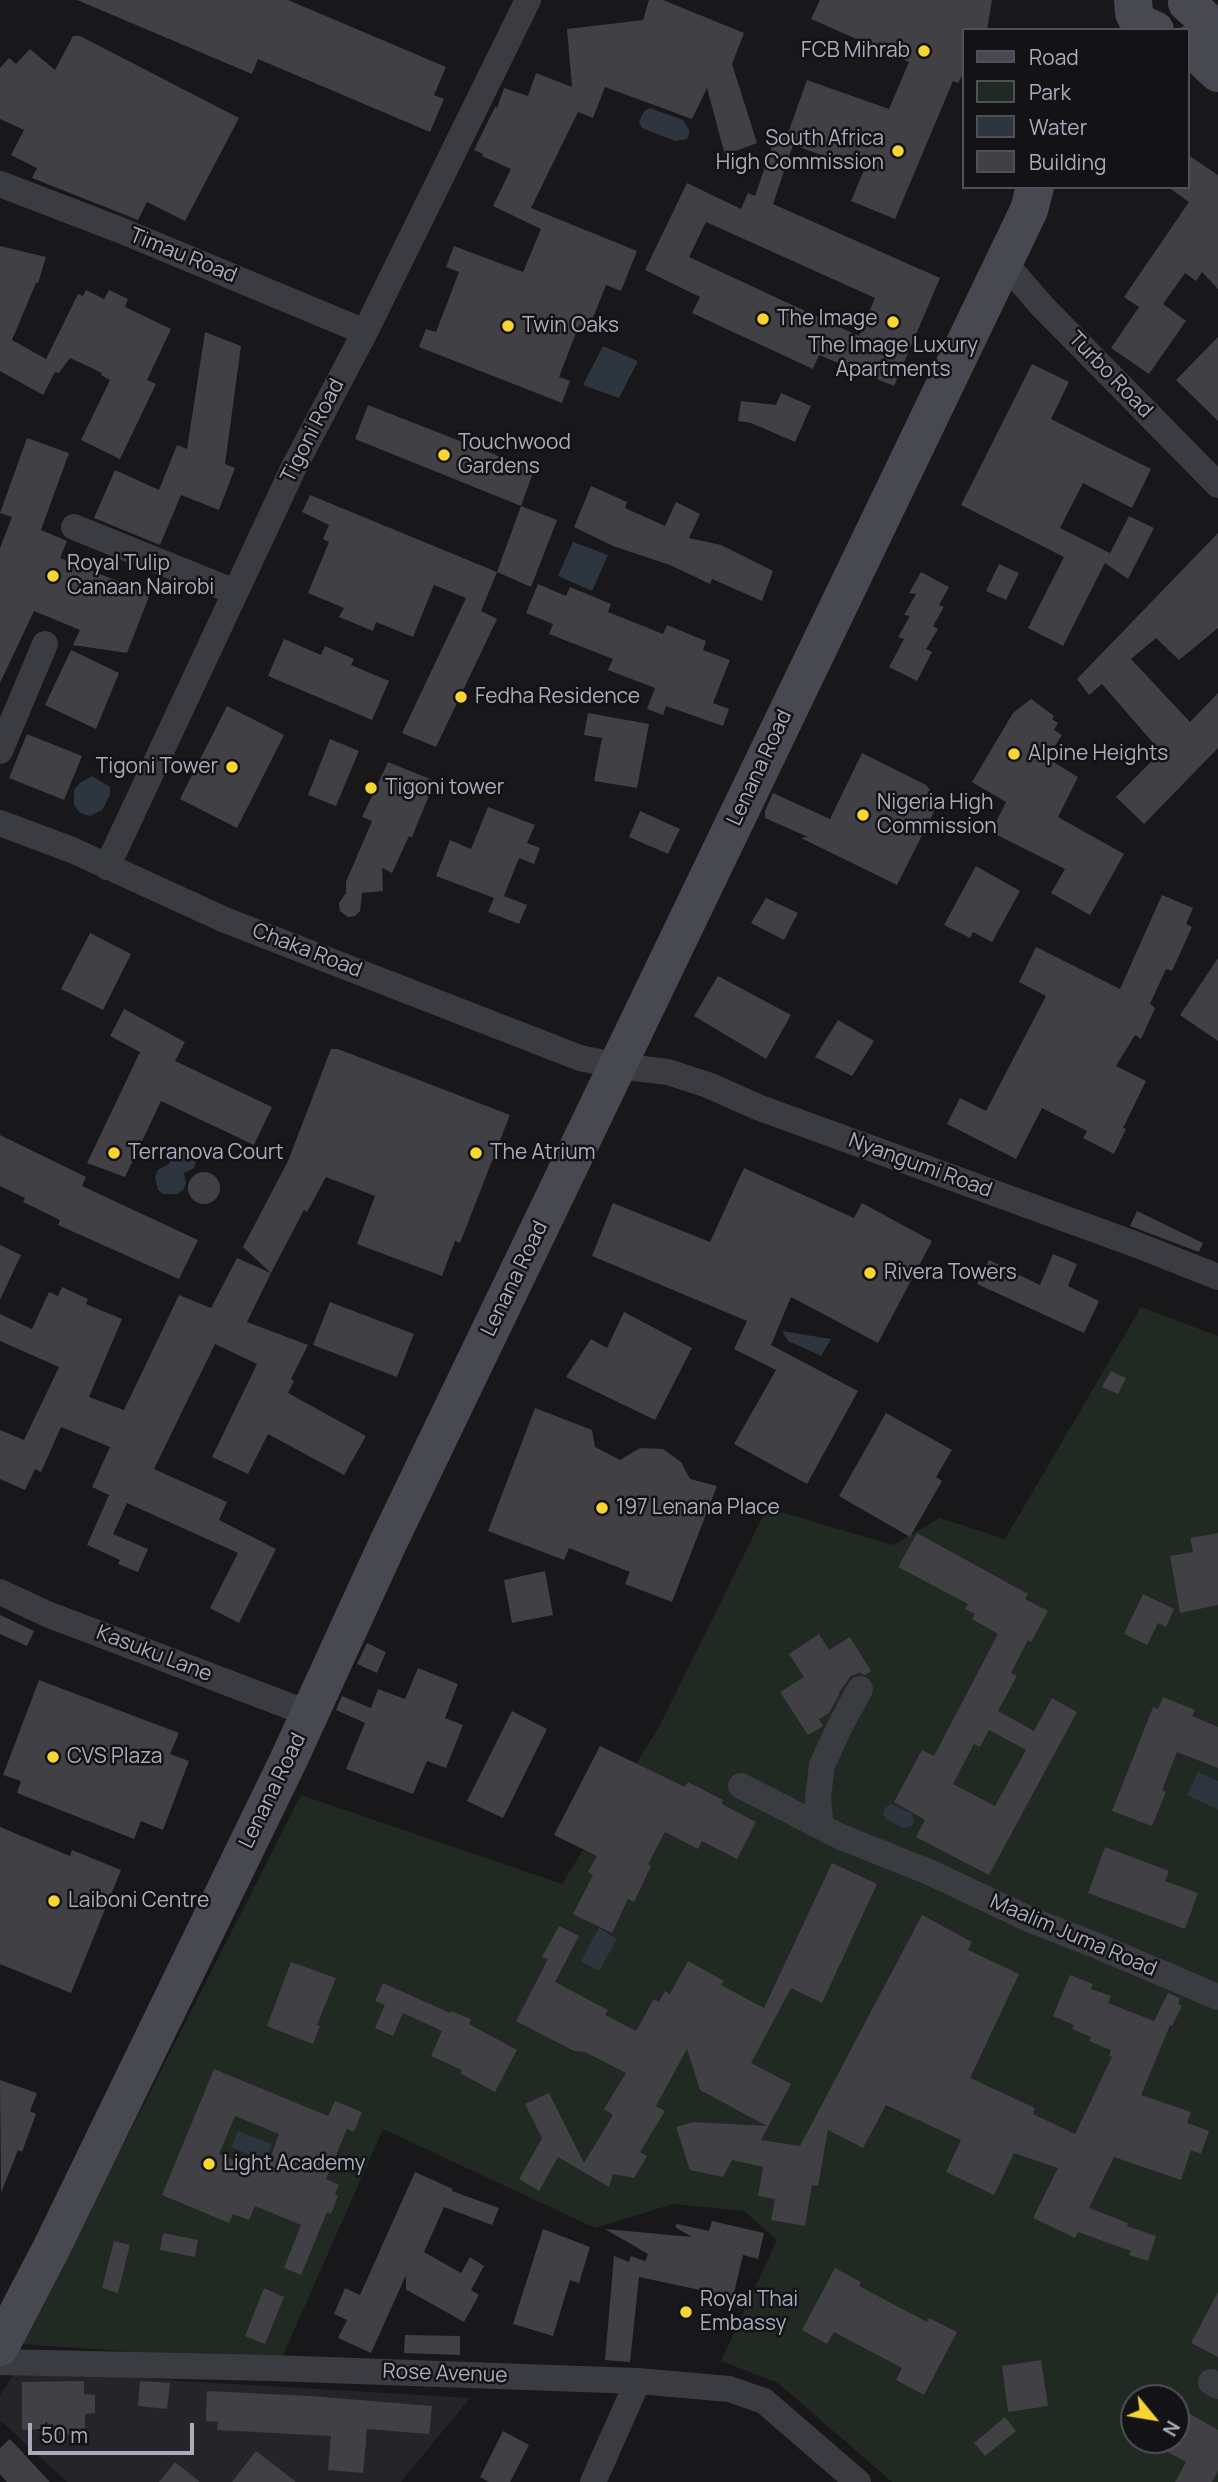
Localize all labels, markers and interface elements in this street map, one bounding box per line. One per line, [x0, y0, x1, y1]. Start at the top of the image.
legend [962, 28, 1190, 189]
place label: FCB Mihrab [801, 38, 910, 64]
marker: FCB Mihrab [916, 43, 932, 59]
text: Road [1029, 43, 1079, 71]
text: Park [1029, 78, 1071, 106]
text: Water [1029, 113, 1087, 141]
place label: South Africa High Commission [716, 126, 884, 176]
marker: South Africa High Commission [890, 143, 906, 159]
text: Building [1029, 148, 1106, 176]
street label: Timau Road [126, 223, 240, 289]
place label: The Image [777, 306, 878, 332]
marker: The Image [755, 311, 771, 327]
place label: Twin Oaks [522, 313, 619, 339]
marker: The Image Luxury Apartments [885, 314, 901, 330]
marker: Twin Oaks [500, 318, 516, 334]
street label: Turbo Road [1063, 327, 1157, 423]
place label: The Image Luxury Apartments [808, 333, 978, 383]
street label: Tigoni Road [276, 375, 350, 487]
place label: Touchwood Gardens [458, 430, 571, 480]
marker: Touchwood Gardens [436, 447, 452, 463]
place label: Royal Tulip Canaan Nairobi [67, 551, 214, 601]
marker: Royal Tulip Canaan Nairobi [45, 568, 61, 584]
place label: Fedha Residence [475, 684, 640, 710]
marker: Fedha Residence [453, 689, 469, 705]
street label: Lenana Road [722, 706, 798, 830]
place label: Alpine Heights [1028, 741, 1168, 767]
marker: Alpine Heights [1006, 746, 1022, 762]
place label: Tigoni Tower [96, 754, 218, 780]
marker: Tigoni Tower [224, 759, 240, 775]
place label: Tigoni tower [385, 775, 504, 801]
marker: Tigoni tower [363, 780, 379, 796]
place label: Nigeria High Commission [877, 790, 997, 840]
marker: Nigeria High Commission [855, 807, 871, 823]
street label: Chaka Road [249, 919, 365, 983]
street label: Nyangumi Road [845, 1128, 995, 1204]
place label: Terranova Court [128, 1140, 284, 1166]
place label: The Atrium [490, 1140, 596, 1166]
marker: Terranova Court [106, 1145, 122, 1161]
marker: The Atrium [468, 1145, 484, 1161]
street label: Lenana Road [476, 1217, 554, 1341]
place label: Rivera Towers [884, 1260, 1017, 1286]
marker: Rivera Towers [862, 1265, 878, 1281]
place label: 197 Lenana Place [616, 1495, 780, 1521]
marker: 197 Lenana Place [594, 1500, 610, 1516]
street label: Kasuku Lane [93, 1620, 215, 1688]
street label: Lenana Road [234, 1729, 312, 1853]
place label: CVS Plaza [67, 1744, 162, 1770]
marker: CVS Plaza [45, 1749, 61, 1765]
place label: Laiboni Centre [68, 1888, 209, 1914]
street label: Maalim Juma Road [986, 1890, 1160, 1982]
marker: Laiboni Centre [46, 1893, 62, 1909]
place label: Light Academy [223, 2151, 366, 2177]
marker: Light Academy [201, 2156, 217, 2172]
place label: Royal Thai Embassy [700, 2287, 798, 2337]
marker: Royal Thai Embassy [678, 2304, 694, 2320]
street label: Rose Avenue [382, 2359, 508, 2389]
north arrow [1120, 2384, 1190, 2454]
scale bar [32, 2408, 198, 2452]
text: N [1157, 2416, 1186, 2441]
text: 50 m [41, 2421, 88, 2449]

